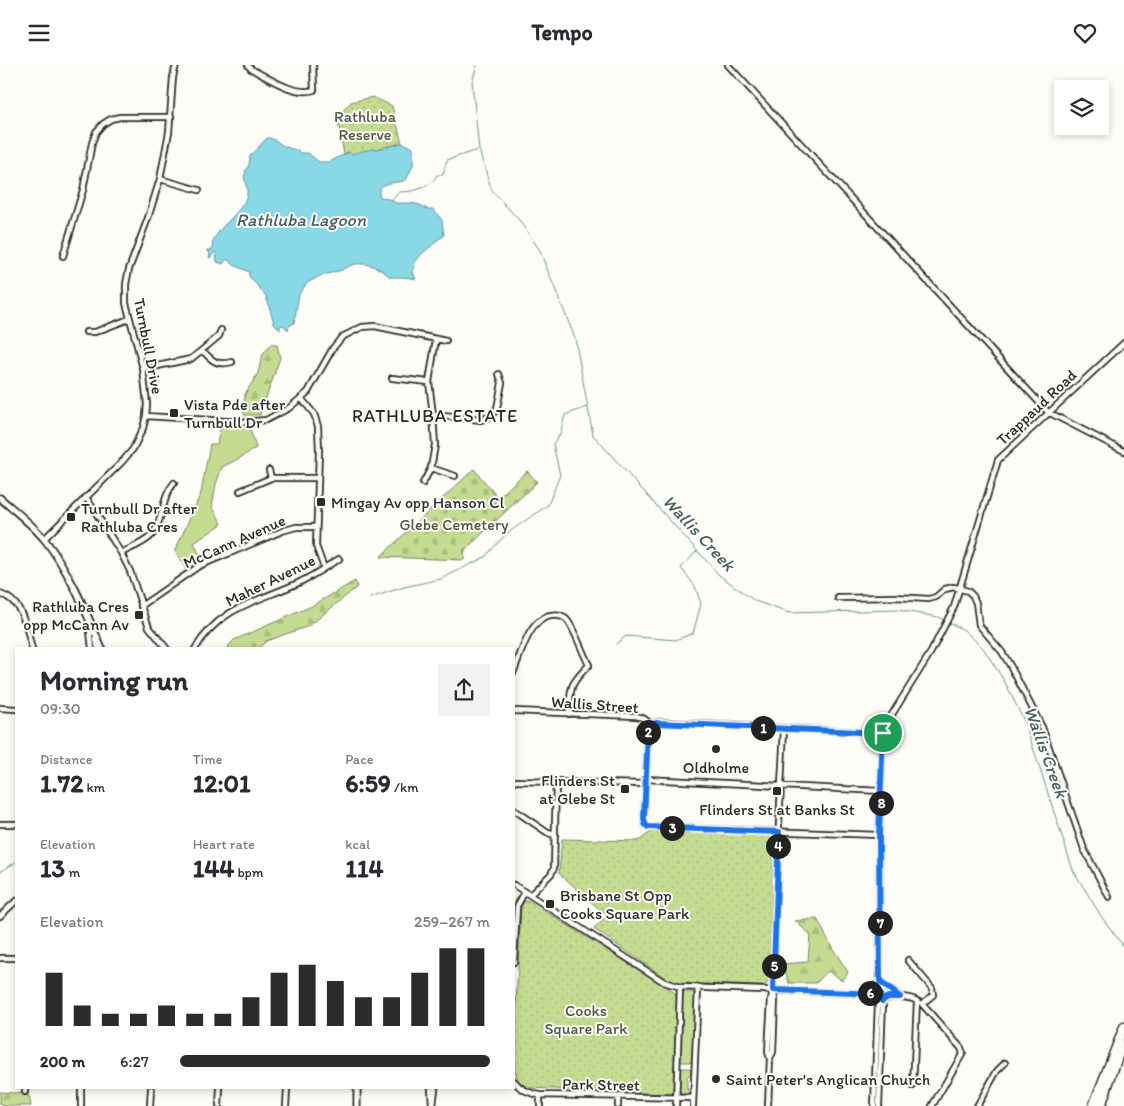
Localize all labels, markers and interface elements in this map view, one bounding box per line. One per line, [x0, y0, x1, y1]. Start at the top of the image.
icon: menu [25, 19, 53, 47]
text: Tempo [531, 19, 593, 46]
icon: heart [1071, 19, 1099, 47]
map controls [1054, 80, 1109, 135]
button: layers [1054, 80, 1109, 135]
park label: Rathluba Reserve [334, 107, 397, 144]
water label: Rathluba Lagoon [236, 209, 367, 231]
street label: Turnbull Drive [130, 296, 167, 396]
street label: Trappaud Road [992, 365, 1081, 449]
place label: Vista Pde after Turnbull Dr [184, 395, 286, 432]
district label: RATHLUBA ESTATE [352, 405, 518, 427]
marker: Vista Pde after Turnbull Dr [168, 407, 180, 419]
water label: Wallis Creek [658, 490, 741, 577]
place label: Mingay Av opp Hanson Cl [331, 493, 505, 512]
marker: Mingay Av opp Hanson Cl [315, 496, 327, 508]
place label: Turnbull Dr after Rathluba Cres [81, 499, 198, 536]
street label: McCann Avenue [180, 510, 288, 573]
marker: Turnbull Dr after Rathluba Cres [65, 511, 77, 523]
park label: Glebe Cemetery [399, 515, 509, 534]
street label: Maher Avenue [222, 551, 318, 610]
place label: Rathluba Cres opp McCann Av [23, 597, 130, 634]
marker: Rathluba Cres opp McCann Av [133, 609, 145, 621]
text: Morning run [40, 663, 188, 697]
button: share [438, 664, 490, 716]
street label: Wallis Street [551, 692, 639, 717]
text: 09:30 [40, 699, 81, 718]
water label: Wallis Creek [1019, 703, 1073, 803]
pin [862, 712, 904, 754]
pin: 1 [750, 715, 776, 741]
pin: 2 [636, 719, 660, 745]
icon: arrive [869, 719, 897, 747]
text: 1 [760, 720, 767, 737]
text: 2 [645, 724, 652, 741]
marker: Oldholme [710, 743, 722, 755]
text: Distance [40, 751, 92, 768]
text: Time [193, 751, 223, 768]
text: Pace [345, 751, 373, 768]
place label: Oldholme [683, 758, 749, 777]
text: 1.72 [40, 768, 83, 798]
text: 12:01 [193, 768, 251, 798]
text: 6:59 [345, 768, 391, 798]
place label: Flinders St at Glebe St [539, 771, 615, 808]
text: km [83, 779, 105, 796]
text: /km [391, 779, 418, 796]
marker: Flinders St at Glebe St [619, 783, 631, 795]
marker: Flinders St at Banks St [771, 785, 783, 797]
pin: 8 [868, 791, 894, 815]
text: 8 [878, 795, 885, 812]
place label: Flinders St at Banks St [699, 800, 855, 819]
pin: 3 [660, 815, 684, 841]
text: 3 [669, 820, 676, 837]
pin: 4 [766, 833, 790, 859]
text: Elevation [40, 836, 96, 853]
text: Heart rate [193, 836, 255, 853]
text: kcal [345, 836, 370, 853]
text: 4 [774, 838, 783, 855]
text: 13 [40, 853, 65, 883]
text: 144 [193, 853, 234, 883]
text: 114 [345, 853, 384, 883]
text: m [65, 864, 80, 881]
text: bpm [234, 864, 263, 881]
place label: Brisbane St Opp Cooks Square Park [560, 886, 690, 923]
marker: Brisbane St Opp Cooks Square Park [544, 898, 556, 910]
pin: 7 [868, 911, 892, 935]
text: Elevation [40, 912, 104, 931]
text: 259–267 m [414, 912, 490, 931]
text: 7 [877, 915, 884, 932]
pin: 5 [762, 953, 786, 979]
text: 5 [771, 958, 778, 975]
pin: 6 [858, 981, 882, 1005]
text: 6 [867, 985, 874, 1002]
park label: Cooks Square Park [545, 1001, 628, 1038]
text: 200 m [40, 1052, 85, 1071]
text: 6:27 [120, 1052, 149, 1071]
place label: Saint Peter's Anglican Church [726, 1070, 930, 1089]
marker: Saint Peter's Anglican Church [710, 1073, 722, 1085]
street label: Park Street [562, 1074, 640, 1095]

